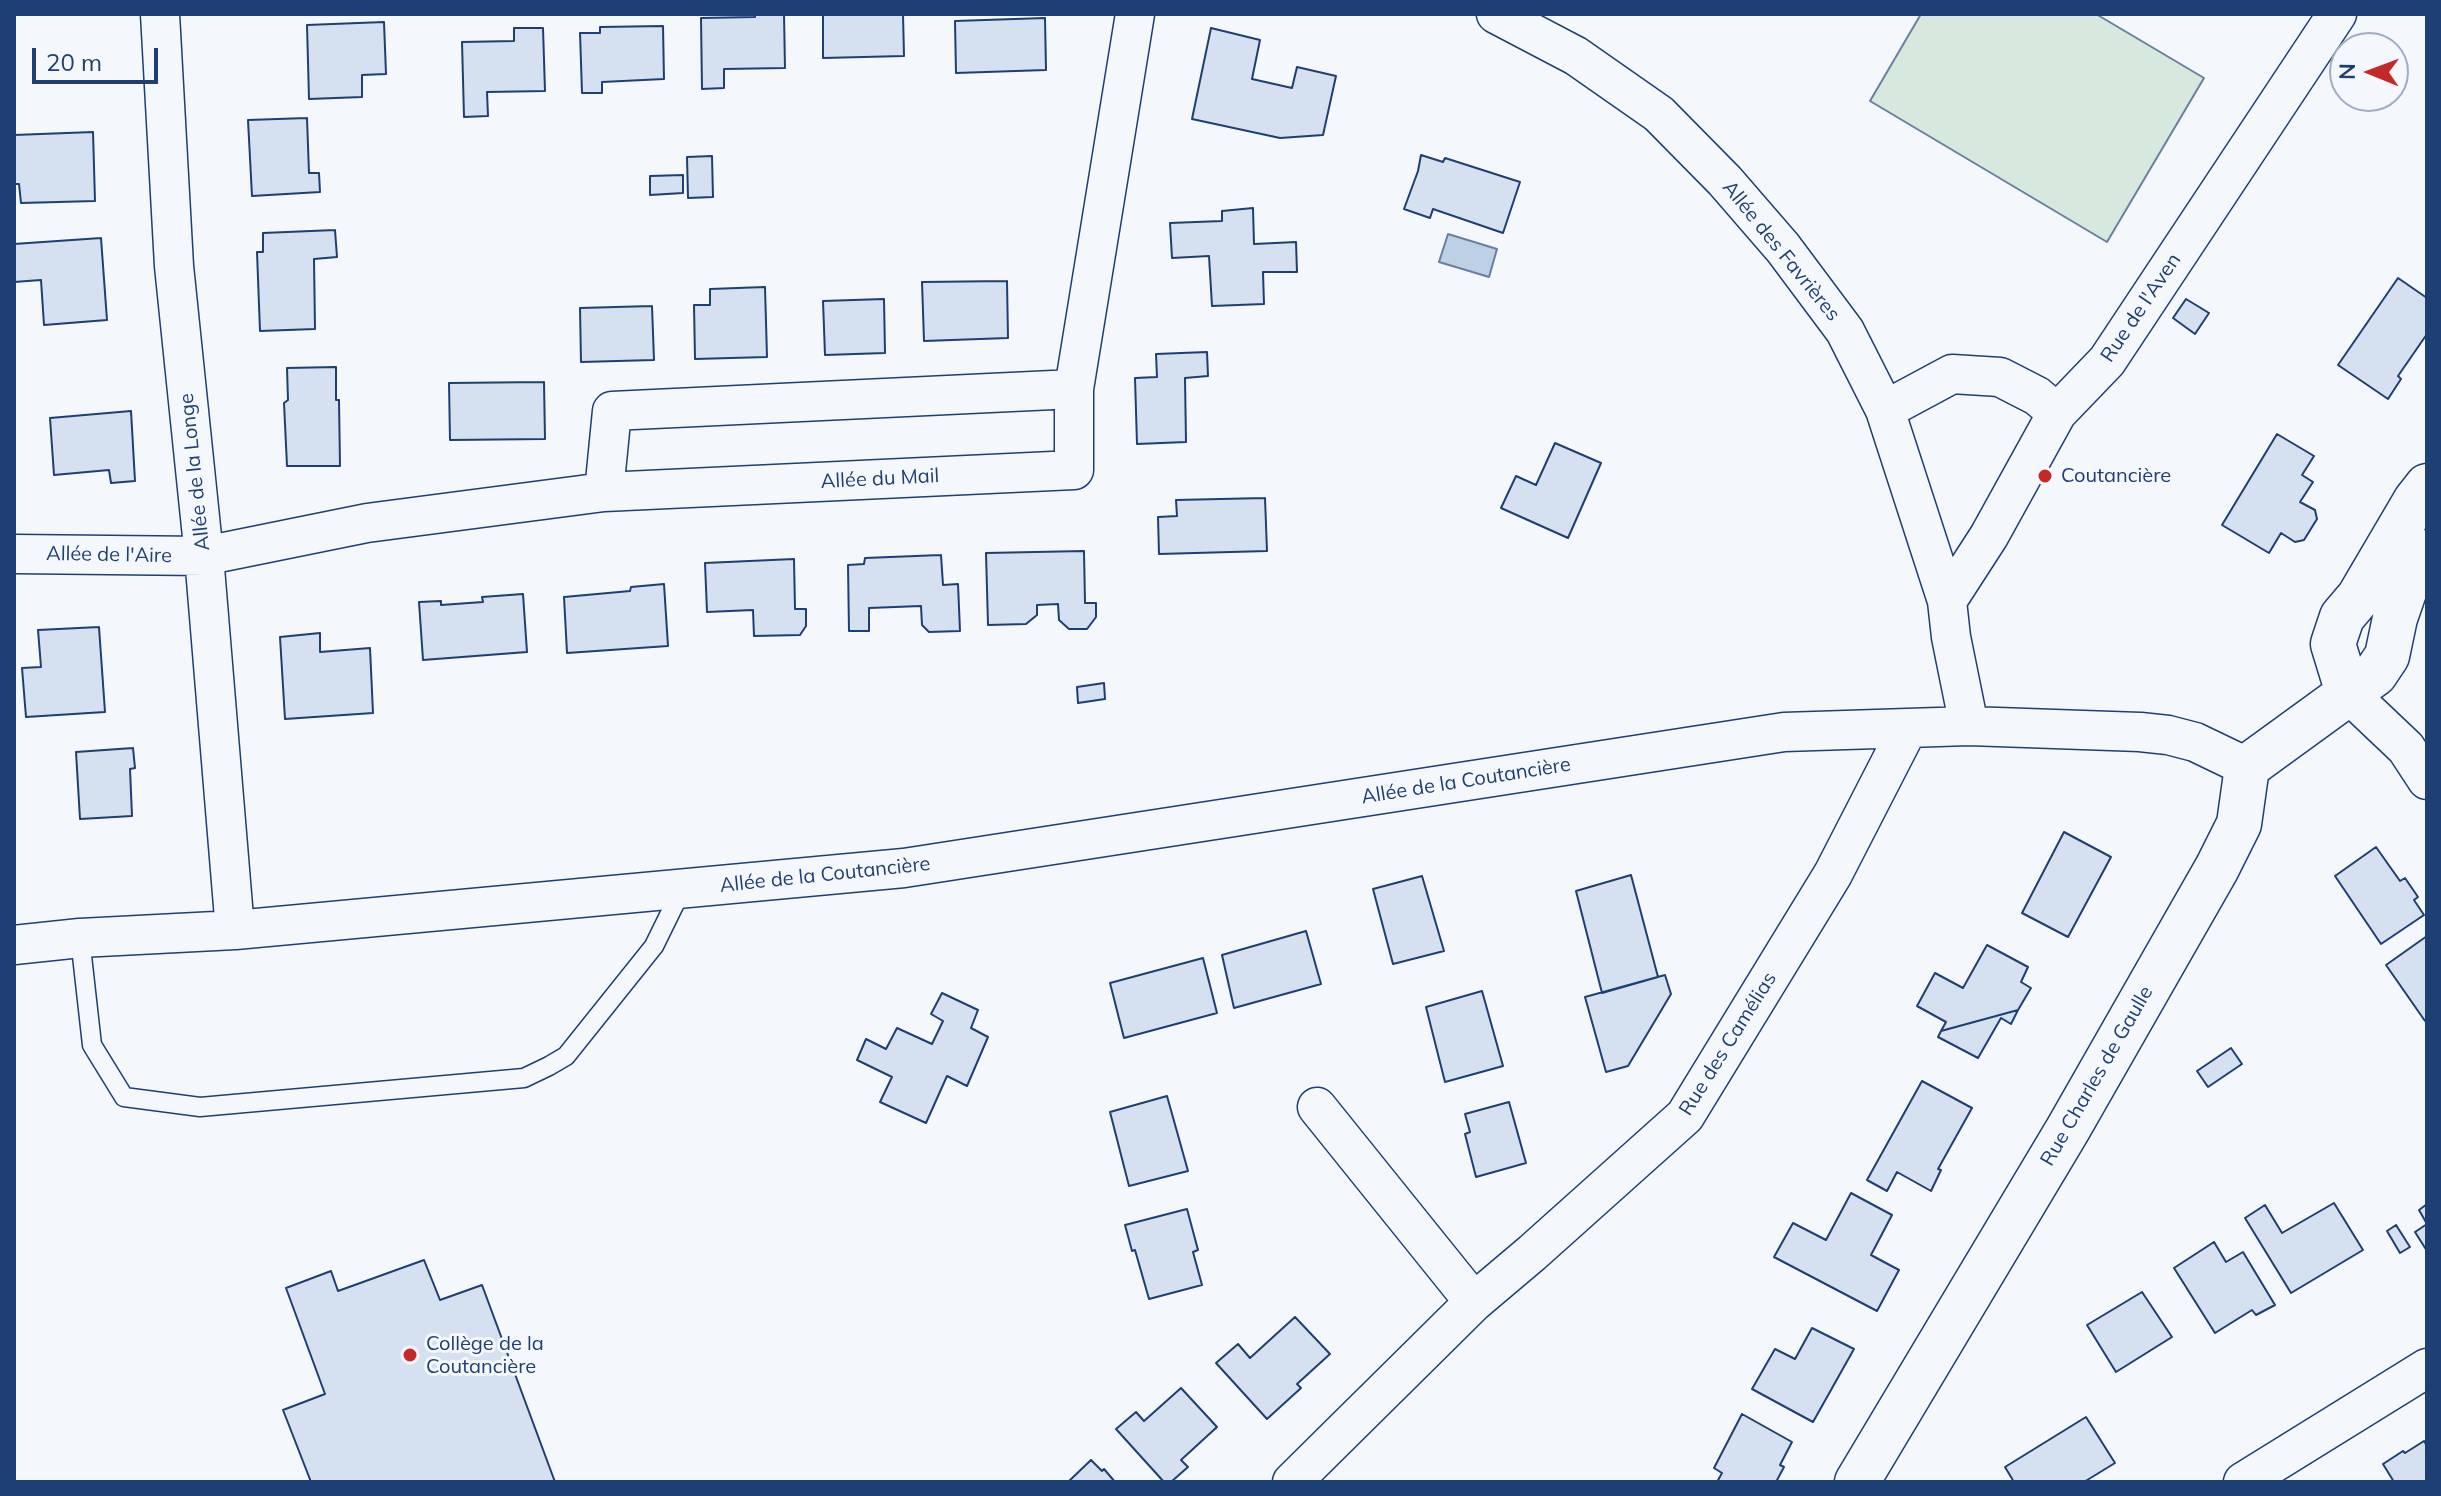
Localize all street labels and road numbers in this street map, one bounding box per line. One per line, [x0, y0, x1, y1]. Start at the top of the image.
street label: Allée des Favrières [1717, 176, 1845, 326]
street label: Rue de l'Aven [2096, 249, 2186, 367]
street label: Allée de la Longe [175, 392, 215, 552]
street label: Allée du Mail [820, 464, 940, 494]
street label: Allée de l'Aire [46, 542, 172, 568]
street label: Allée de la Coutancière [1360, 753, 1572, 809]
street label: Allée de la Coutancière [719, 852, 931, 898]
street label: Rue des Camélias [1674, 968, 1782, 1120]
street label: Rue Charles de Gaulle [2036, 982, 2158, 1170]

